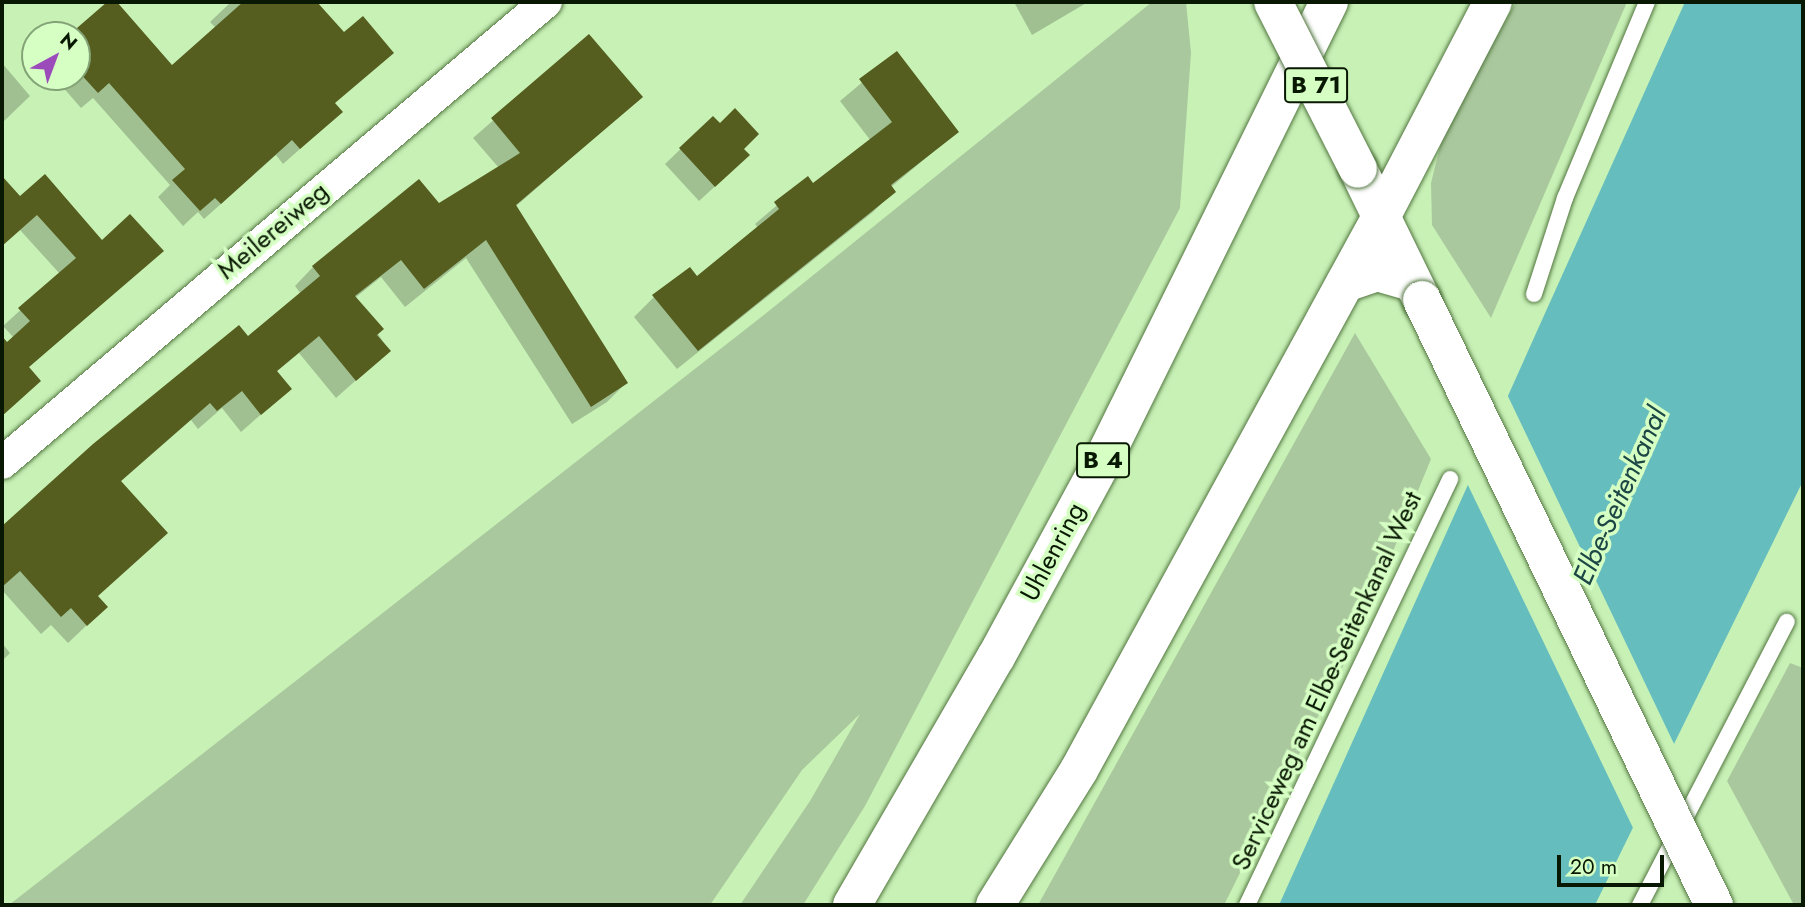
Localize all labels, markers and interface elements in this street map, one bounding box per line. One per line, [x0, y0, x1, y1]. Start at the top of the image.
north arrow [21, 21, 91, 91]
text: N [54, 26, 83, 56]
road number: B 71 [1283, 64, 1349, 106]
street label: Meilereiweg [211, 176, 335, 286]
water label: Elbe-Seitenkanal [1566, 402, 1674, 590]
road number: B 4 [1075, 439, 1131, 480]
street label: Serviceweg am Elbe-Seitenkanal West [1225, 487, 1429, 875]
street label: Uhlenring [1014, 497, 1092, 607]
scale bar [1560, 841, 1667, 885]
text: 20 m [1570, 852, 1617, 882]

